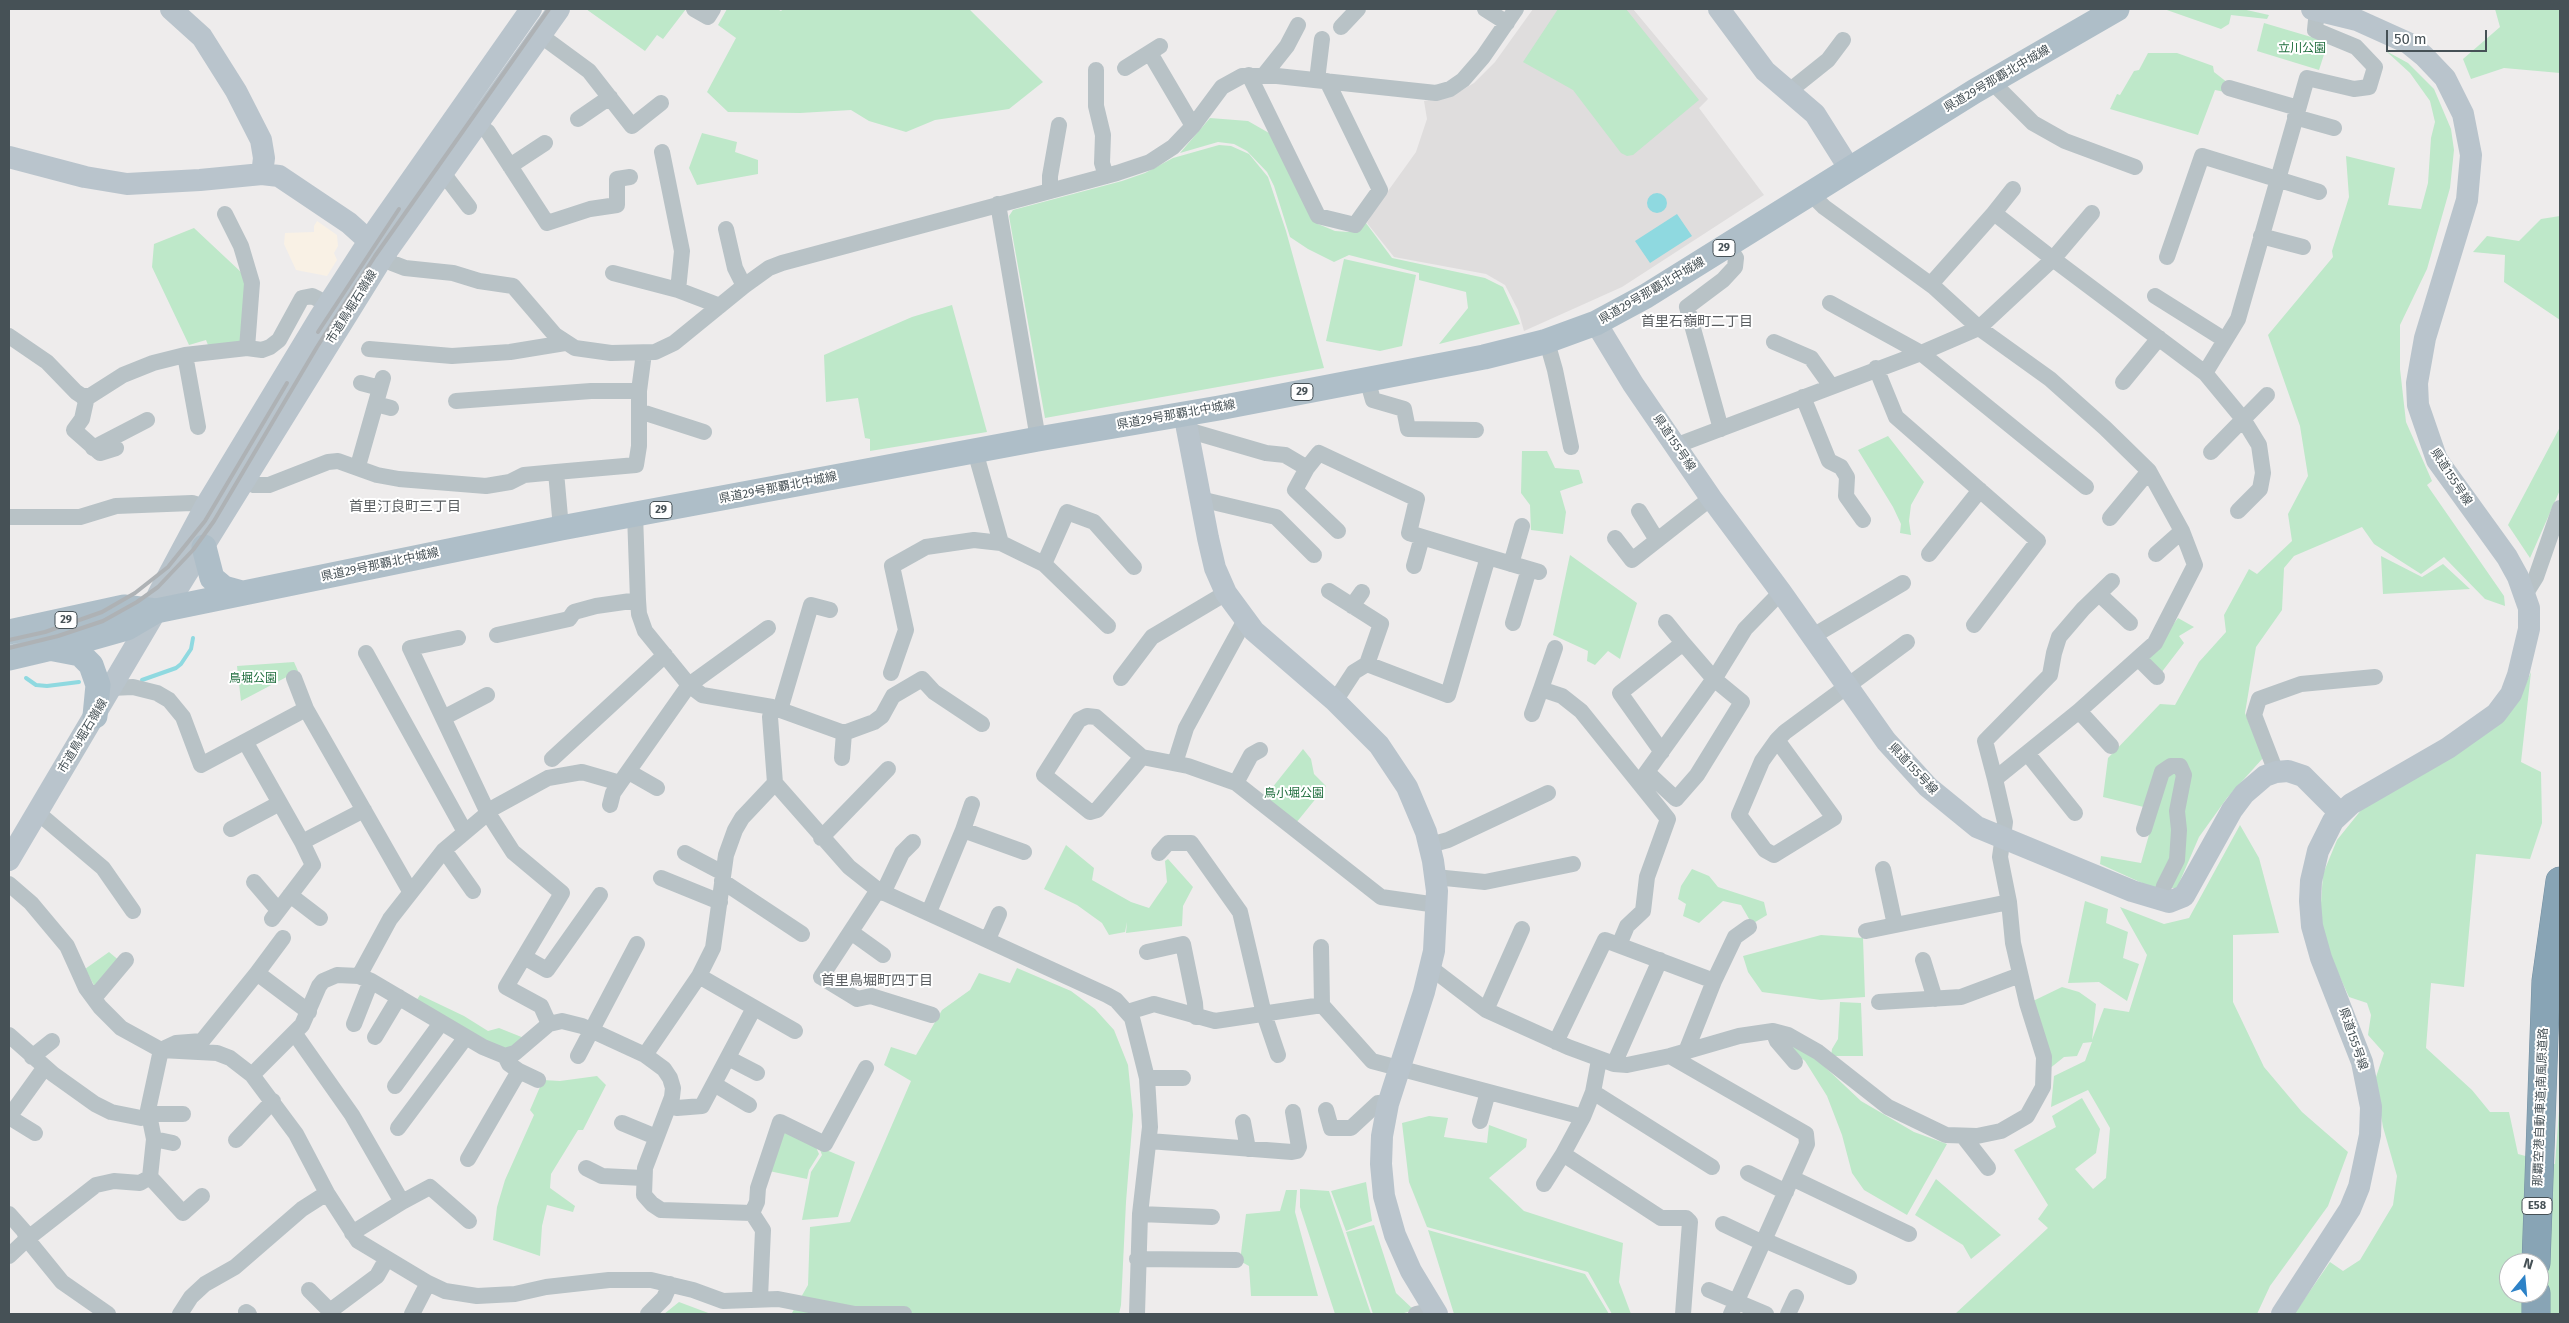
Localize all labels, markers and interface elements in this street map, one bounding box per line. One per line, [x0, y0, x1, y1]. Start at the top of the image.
scale bar [2389, 20, 2490, 52]
text: 50 m [2394, 30, 2427, 48]
park label: 立川公園 [2278, 42, 2326, 56]
street label: 県道29号那覇北中城線 [1941, 43, 2053, 115]
road number: 29 [1713, 240, 1735, 256]
street label: 県道29号那覇北中城線 [1596, 255, 1708, 327]
street label: 市道鳥堀石嶺線 [324, 268, 380, 346]
district label: 首里石嶺町二丁目 [1641, 314, 1753, 330]
road number: 29 [1291, 384, 1313, 401]
street label: 県道29号那覇北中城線 [1116, 397, 1236, 433]
street label: 県道155号線 [1650, 412, 1698, 474]
street label: 県道155号線 [2427, 446, 2475, 508]
street label: 県道29号那覇北中城線 [718, 469, 838, 507]
district label: 首里汀良町三丁目 [349, 499, 461, 515]
road number: 29 [650, 502, 672, 518]
street label: 県道29号那覇北中城線 [320, 545, 440, 585]
road number: 29 [55, 612, 77, 628]
park label: 鳥堀公園 [229, 672, 277, 686]
street label: 市道鳥堀石嶺線 [55, 696, 111, 776]
street label: 県道155号線 [1886, 740, 1940, 798]
park label: 鳥小堀公園 [1264, 787, 1324, 801]
district label: 首里鳥堀町四丁目 [821, 973, 933, 989]
street label: 県道155号線 [2336, 1006, 2370, 1072]
street label: 那覇空港自動車道;南風原道路 [2531, 1027, 2551, 1187]
road number: E58 [2522, 1198, 2552, 1214]
north arrow [2499, 1253, 2549, 1303]
text: N [2521, 1255, 2535, 1274]

